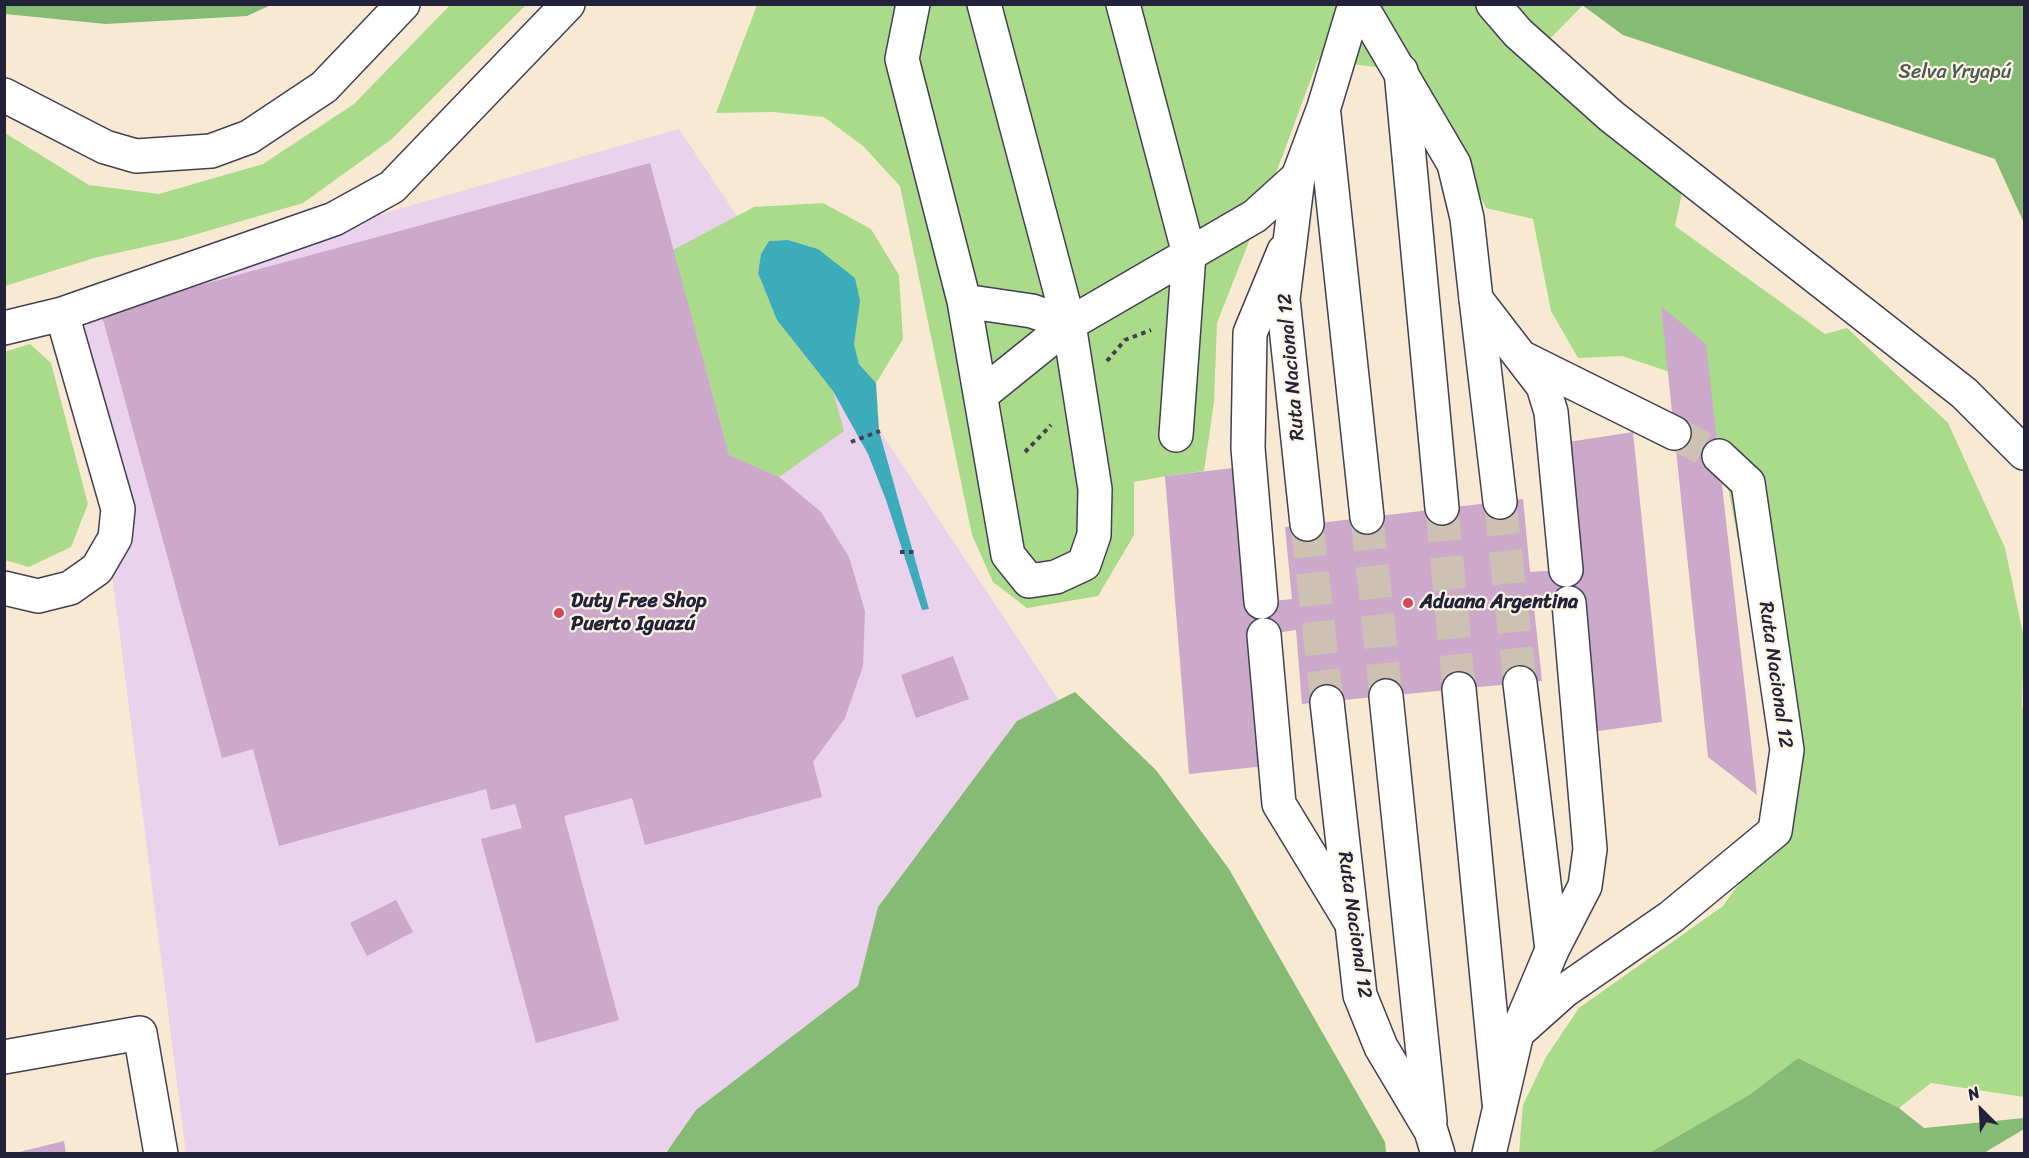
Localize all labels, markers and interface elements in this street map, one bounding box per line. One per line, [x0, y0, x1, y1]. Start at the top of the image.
park label: Selva Yryapú [1899, 61, 2011, 85]
street label: Ruta Nacional 12 [1274, 292, 1310, 442]
place label: Duty Free Shop Puerto Iguazú [571, 590, 707, 637]
place label: Aduana Argentina [1420, 591, 1578, 615]
marker: Aduana Argentina [1401, 596, 1415, 610]
street label: Ruta Nacional 12 [1753, 600, 1797, 750]
marker: Duty Free Shop Puerto Iguazú [552, 606, 566, 620]
street label: Ruta Nacional 12 [1332, 850, 1376, 1000]
text: N [1963, 1078, 1984, 1109]
north arrow [1951, 1080, 2011, 1140]

